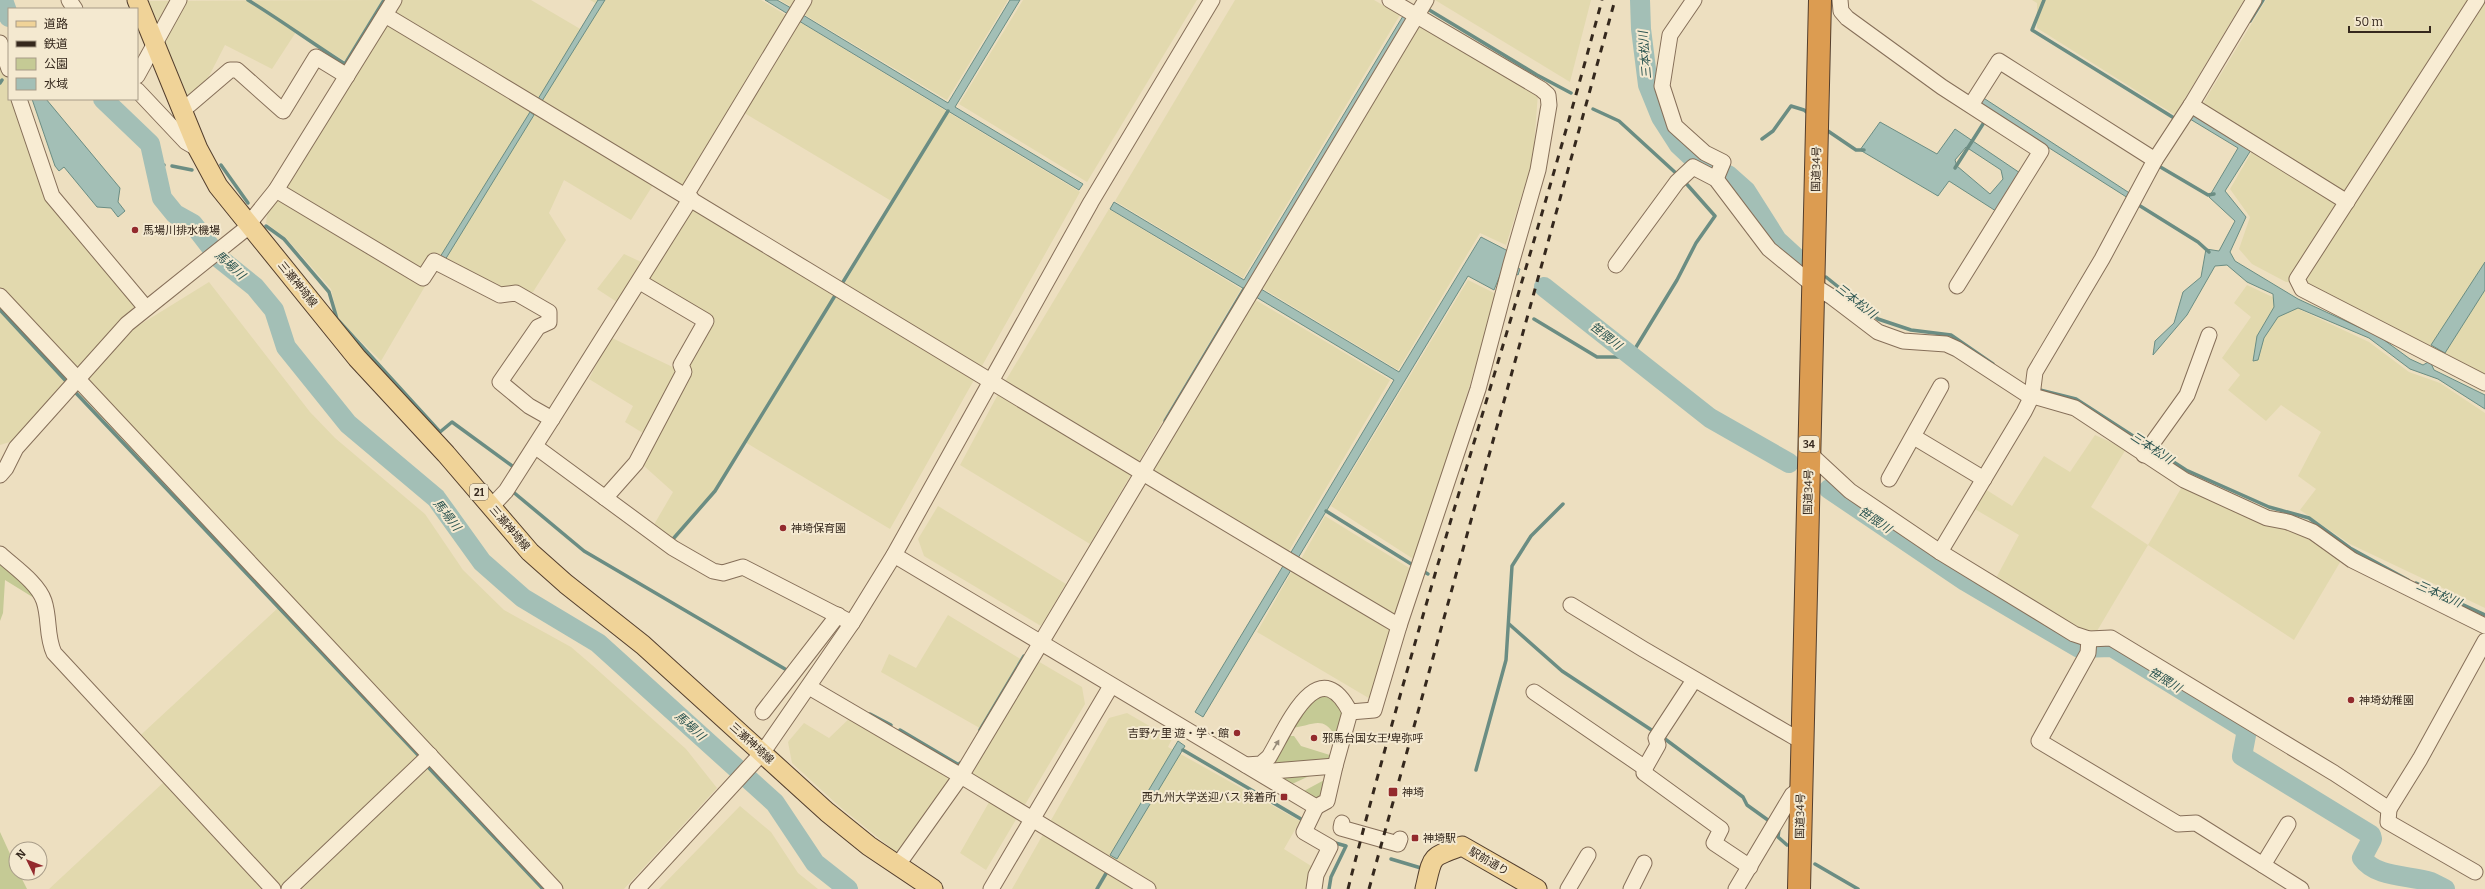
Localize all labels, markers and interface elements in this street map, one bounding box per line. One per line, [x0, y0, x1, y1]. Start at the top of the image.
legend [8, 8, 138, 100]
scale bar [2349, 8, 2430, 34]
text: 50 m [2355, 15, 2384, 29]
text: 道路 [44, 17, 68, 31]
water label: 三本松川 [1636, 28, 1654, 80]
text: 鉄道 [44, 37, 68, 51]
text: 公園 [44, 57, 68, 71]
text: 水域 [44, 77, 68, 91]
street label: 国道34号 [1810, 146, 1823, 192]
place label: 馬場川排水機場 [143, 224, 220, 237]
marker: 馬場川排水機場 [130, 225, 140, 235]
water label: 馬場川 [212, 248, 250, 284]
street label: 三瀬神埼線 [275, 259, 320, 310]
water label: 三本松川 [1833, 281, 1881, 323]
water label: 笹隈川 [1588, 319, 1626, 354]
water label: 三本松川 [2128, 429, 2178, 468]
road number: 34 [1799, 436, 1819, 452]
street label: 国道34号 [1802, 469, 1815, 515]
road number: 21 [470, 484, 488, 500]
water label: 馬場川 [430, 497, 465, 535]
street label: 三瀬神埼線 [487, 503, 533, 553]
water label: 笹隈川 [1856, 504, 1895, 537]
place label: 神埼保育園 [791, 522, 846, 535]
marker: 神埼保育園 [778, 523, 788, 533]
water label: 三本松川 [2414, 578, 2466, 611]
water label: 笹隈川 [2146, 665, 2186, 696]
place label: 神埼幼稚園 [2359, 694, 2414, 707]
marker: 神埼幼稚園 [2346, 695, 2356, 705]
water label: 馬場川 [672, 709, 710, 745]
street label: 三瀬神埼線 [727, 720, 776, 767]
place label: 吉野ケ里 遊・学・館 [1128, 727, 1229, 740]
marker: 吉野ケ里 遊・学・館 [1232, 728, 1242, 738]
place label: 邪馬台国女王 卑弥呼 [1322, 732, 1423, 745]
marker: 邪馬台国女王 卑弥呼 [1309, 733, 1319, 743]
one-way arrow [1273, 739, 1280, 751]
marker: 神埼 [1387, 786, 1399, 798]
place label: 神埼 [1402, 786, 1424, 799]
place label: 西九州大学送迎バス 発着所 [1142, 791, 1277, 804]
marker: 西九州大学送迎バス 発着所 [1279, 792, 1289, 802]
street label: 国道34号 [1794, 793, 1807, 839]
place label: 神埼駅 [1423, 832, 1456, 845]
marker: 神埼駅 [1410, 833, 1420, 843]
north arrow [8, 841, 48, 881]
street label: 駅前通り [1466, 845, 1511, 878]
text: N [13, 847, 29, 862]

